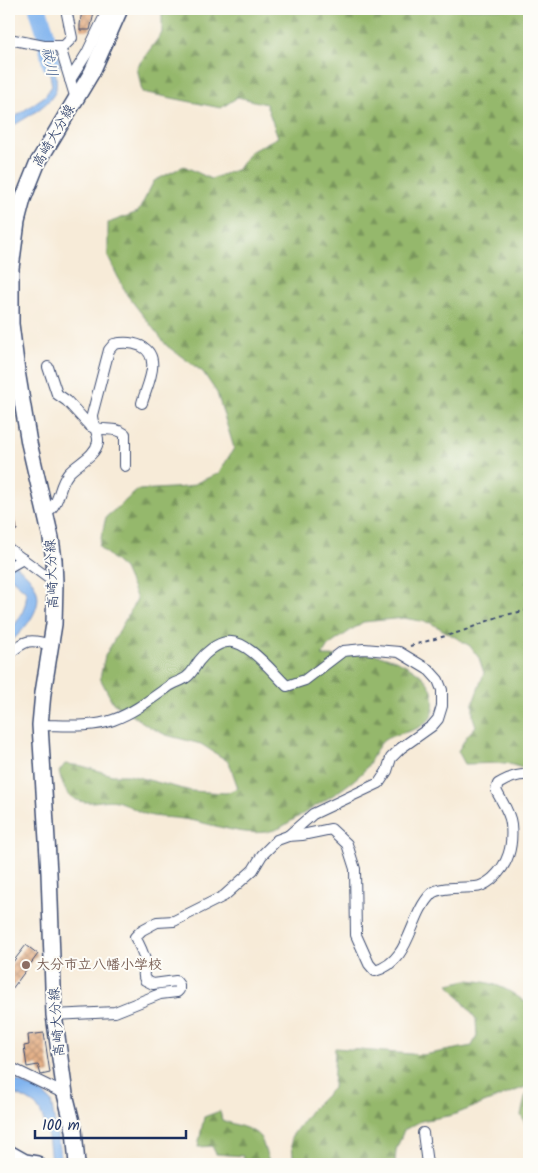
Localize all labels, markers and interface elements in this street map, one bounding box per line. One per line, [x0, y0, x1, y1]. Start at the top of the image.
water label: 祓川 [34, 45, 64, 79]
street label: 高崎大分線 [27, 100, 81, 172]
street label: 高崎大分線 [39, 538, 65, 610]
place label: 大分市立八幡小学校 [36, 954, 162, 976]
marker: 大分市立八幡小学校 [20, 959, 32, 971]
street label: 高崎大分線 [43, 986, 71, 1058]
scale bar [35, 1108, 186, 1140]
text: 100 m [42, 1114, 80, 1138]

